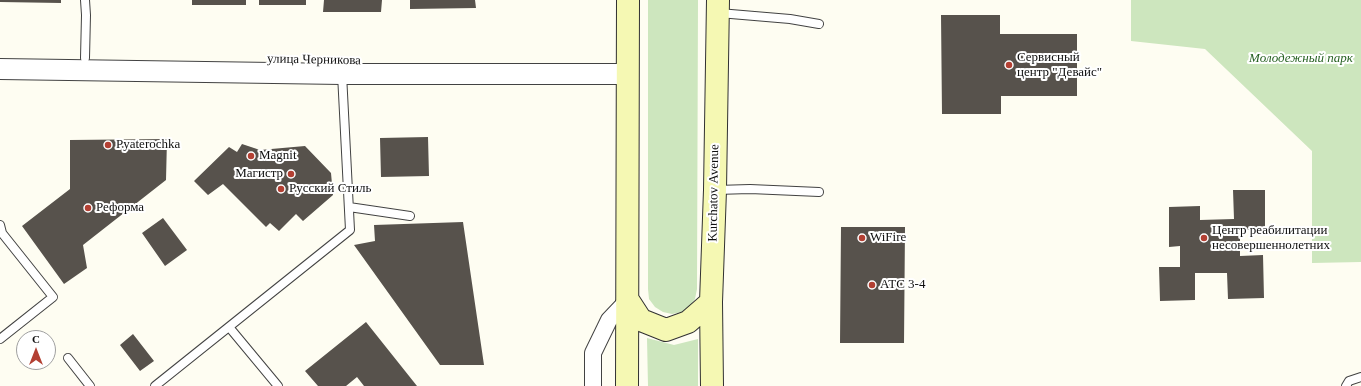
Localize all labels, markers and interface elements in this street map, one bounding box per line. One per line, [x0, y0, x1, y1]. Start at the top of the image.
place label: Сервисный центр "Девайс" [1017, 50, 1102, 81]
street label: улица Черникова [267, 51, 361, 69]
park label: Молодежный парк [1249, 51, 1353, 67]
marker: Сервисный центр "Девайс" [1004, 60, 1014, 70]
place label: Pyaterochka [116, 137, 180, 153]
marker: Pyaterochka [103, 140, 113, 150]
street label: Kurchatov Avenue [705, 144, 723, 242]
place label: Magnit [259, 148, 297, 164]
marker: Magnit [246, 151, 256, 161]
place label: Магистр [235, 166, 283, 182]
marker: Магистр [286, 169, 296, 179]
place label: Русский Стиль [289, 181, 371, 197]
marker: Русский Стиль [276, 184, 286, 194]
place label: Реформа [96, 200, 144, 216]
marker: Реформа [83, 203, 93, 213]
place label: Центр реабилитации несовершеннолетних [1212, 223, 1330, 254]
place label: WiFire [870, 230, 906, 246]
marker: WiFire [857, 233, 867, 243]
marker: Центр реабилитации несовершеннолетних [1199, 233, 1209, 243]
place label: АТС 3-4 [880, 277, 925, 293]
marker: АТС 3-4 [867, 280, 877, 290]
north arrow [16, 330, 56, 370]
text: С [32, 333, 40, 345]

